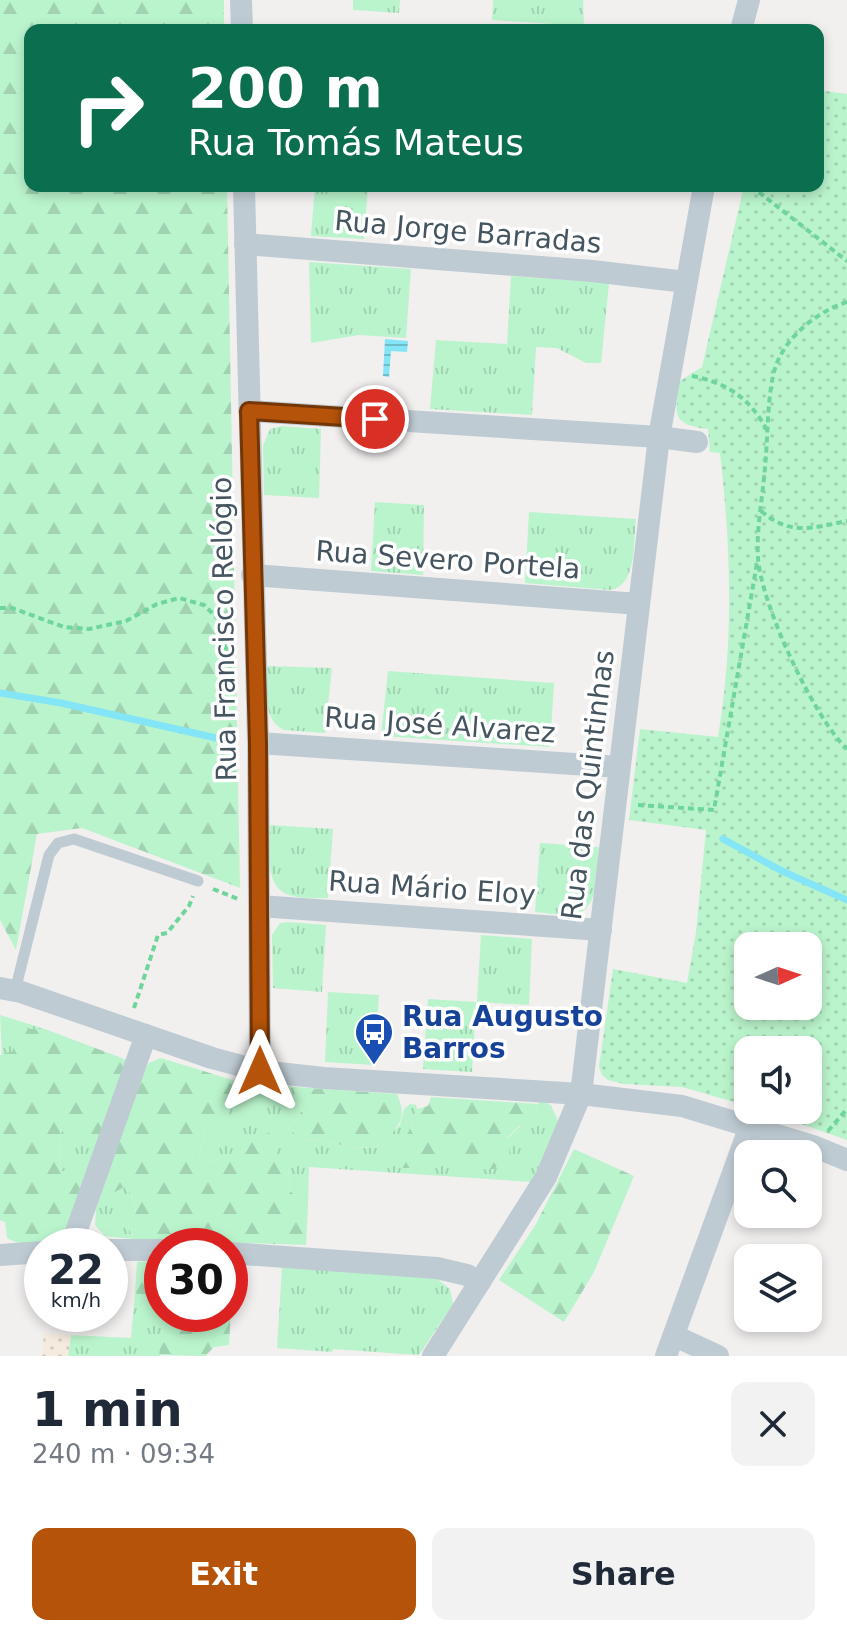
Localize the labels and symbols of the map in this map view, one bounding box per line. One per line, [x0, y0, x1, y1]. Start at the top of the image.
street label: Rua Jorge Barradas [333, 204, 603, 260]
pin [341, 385, 409, 453]
street label: Rua Francisco Relógio [205, 476, 243, 782]
street label: Rua Severo Portela [314, 534, 582, 586]
street label: Rua das Quintinhas [555, 648, 621, 922]
street label: Rua José Alvarez [323, 700, 557, 750]
street label: Rua Mário Eloy [327, 864, 537, 912]
north arrow [734, 932, 822, 1020]
place label: Rua Augusto Barros [402, 1000, 603, 1065]
bus stop icon: Rua Augusto Barros [353, 1011, 395, 1066]
position arrow [218, 1029, 302, 1113]
speed limit sign: 30 [144, 1228, 248, 1332]

